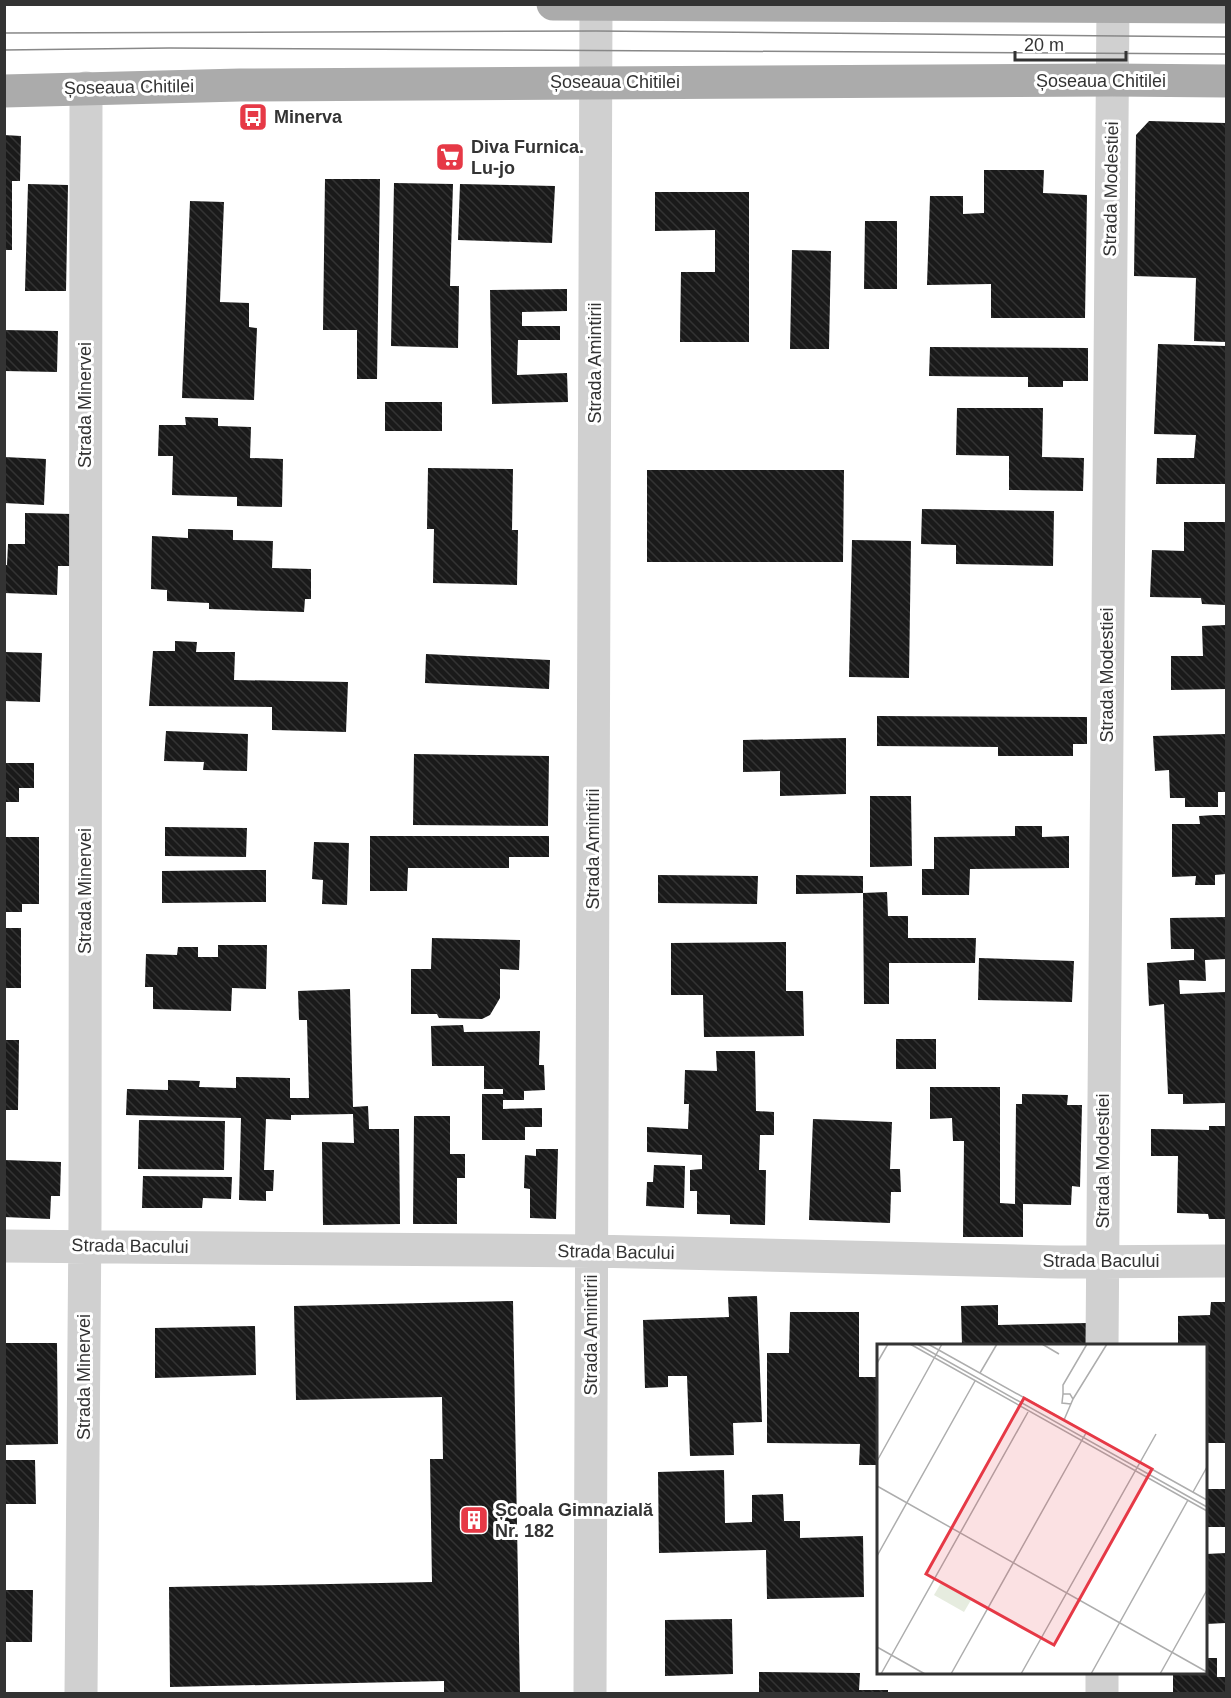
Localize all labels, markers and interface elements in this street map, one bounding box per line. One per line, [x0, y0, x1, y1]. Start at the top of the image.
scale bar [1015, 24, 1126, 62]
text: 20 m [1024, 35, 1064, 55]
street label: Șoseaua Chitilei [1036, 71, 1166, 91]
street label: Șoseaua Chitilei [550, 72, 680, 92]
street label: Șoseaua Chitilei [64, 76, 194, 98]
bus stop icon: Minerva [237, 101, 269, 133]
place label: Minerva [274, 107, 343, 127]
street label: Strada Modestiei [1100, 121, 1122, 257]
place label: Diva Furnica. Lu-jo [471, 137, 584, 178]
supermarket icon: Diva Furnica. Lu-jo [434, 141, 466, 173]
street label: Strada Amintirii [585, 302, 605, 424]
street label: Strada Minervei [75, 342, 95, 468]
street label: Strada Modestiei [1097, 607, 1117, 743]
street label: Strada Amintirii [583, 788, 603, 910]
street label: Strada Minervei [75, 828, 95, 954]
street label: Strada Modestiei [1093, 1093, 1113, 1229]
street label: Strada Bacului [71, 1235, 189, 1257]
street label: Strada Bacului [557, 1241, 675, 1263]
street label: Strada Bacului [1042, 1251, 1160, 1271]
street label: Strada Amintirii [581, 1274, 601, 1396]
street label: Strada Minervei [74, 1314, 94, 1440]
inset map [877, 1344, 1207, 1674]
place label: Școala Gimnazială Nr. 182 [495, 1500, 654, 1541]
building icon: Școala Gimnazială Nr. 182 [458, 1504, 490, 1536]

